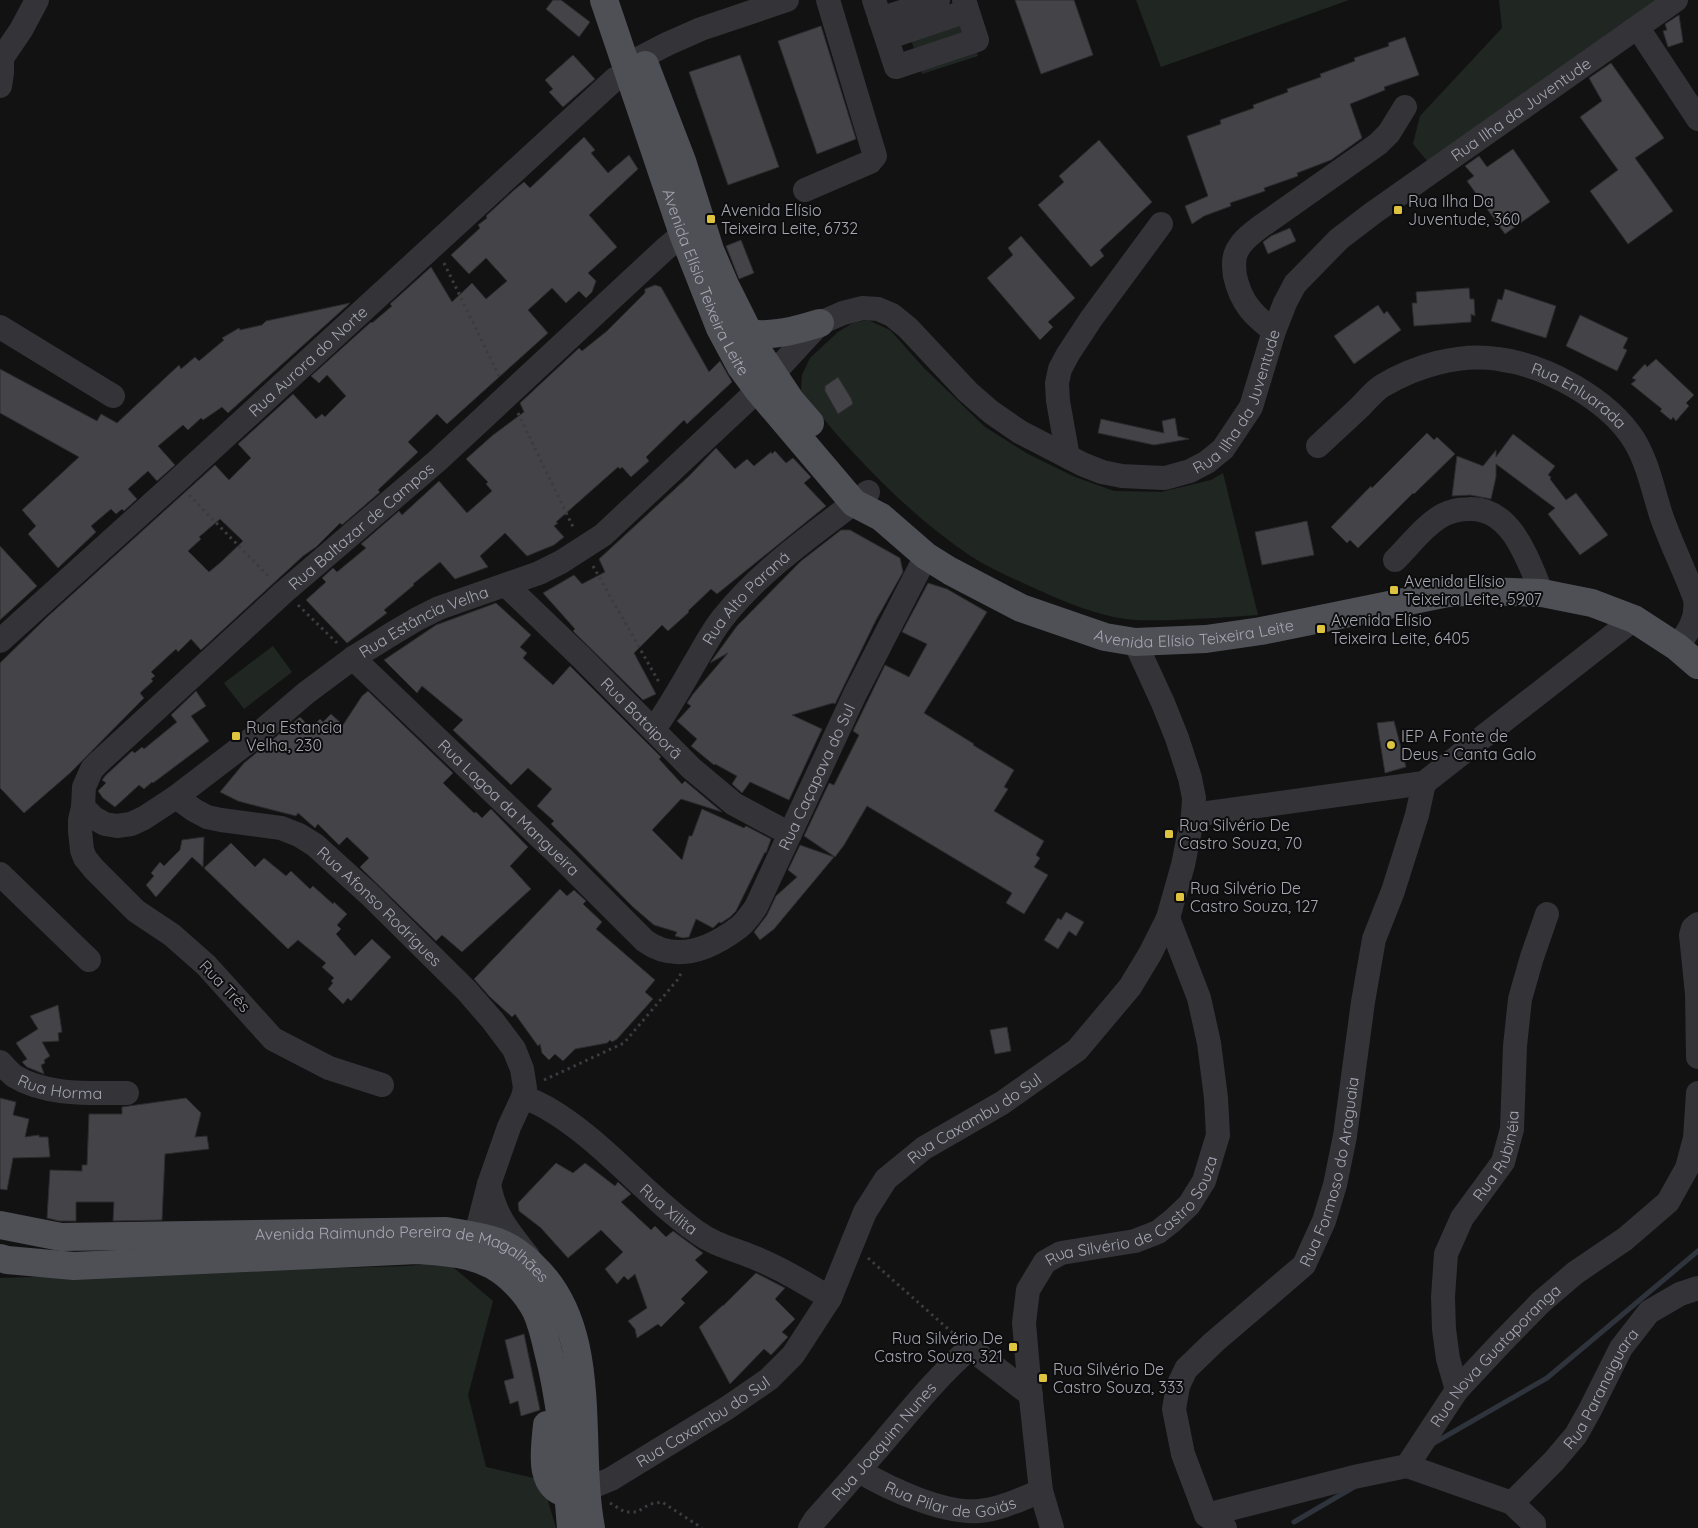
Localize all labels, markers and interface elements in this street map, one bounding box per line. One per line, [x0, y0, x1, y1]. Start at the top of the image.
street label: Rua Ilha da Juventude [1447, 53, 1595, 165]
street label: Avenida Elísio Teixeira Leite [658, 186, 754, 379]
place label: Rua Ilha Da Juventude, 360 [1408, 191, 1520, 229]
place label: Avenida Elísio Teixeira Leite, 6732 [721, 200, 858, 238]
marker: Rua Ilha Da Juventude, 360 [1392, 204, 1404, 216]
marker: Avenida Elísio Teixeira Leite, 6732 [705, 213, 717, 225]
street label: Rua Aurora do Norte [244, 302, 371, 421]
street label: Rua Ilha da Juventude [1189, 327, 1284, 478]
street label: Rua Enluarada [1529, 358, 1631, 433]
street label: Rua Baltazar de Campos [284, 458, 438, 594]
street label: Rua Alto Paraná [697, 547, 794, 648]
place label: Avenida Elísio Teixeira Leite, 5907 [1404, 571, 1542, 609]
street label: Rua Estância Velha [355, 582, 491, 662]
marker: Avenida Elísio Teixeira Leite, 5907 [1388, 584, 1400, 596]
place label: Avenida Elísio Teixeira Leite, 6405 [1331, 610, 1470, 648]
street label: Avenida Elísio Teixeira Leite [1092, 615, 1295, 652]
marker: Avenida Elísio Teixeira Leite, 6405 [1315, 623, 1327, 635]
street label: Rua Bataiporã [597, 673, 686, 763]
street label: Rua Caçapava do Sul [774, 700, 859, 853]
place label: Rua Estancia Velha, 230 [246, 717, 342, 755]
place label: IEP A Fonte de Deus - Canta Galo [1401, 726, 1536, 764]
marker: Rua Estancia Velha, 230 [230, 730, 242, 742]
street label: Rua Lagoa da Mangueira [434, 735, 584, 880]
marker: IEP A Fonte de Deus - Canta Galo [1385, 739, 1397, 751]
place label: Rua Silvério De Castro Souza, 70 [1179, 815, 1302, 853]
marker: Rua Silvério De Castro Souza, 70 [1163, 828, 1175, 840]
street label: Rua Afonso Rodrigues [313, 842, 446, 970]
place label: Rua Silvério De Castro Souza, 127 [1190, 878, 1318, 916]
marker: Rua Silvério De Castro Souza, 127 [1174, 891, 1186, 903]
street label: Rua Três [195, 956, 255, 1016]
street label: Rua Caxambu do Sul [903, 1069, 1045, 1168]
street label: Rua Horma [15, 1070, 102, 1103]
street label: Rua Formoso do Araguaia [1295, 1076, 1363, 1270]
street label: Rua Rubinéia [1468, 1110, 1523, 1205]
street label: Rua Silvério de Castro Souza [1042, 1153, 1221, 1270]
street label: Rua Xilita [636, 1179, 701, 1239]
street label: Avenida Raimundo Pereira de Magalhães [255, 1220, 553, 1286]
street label: Rua Nova Guataporanga [1425, 1280, 1565, 1431]
street label: Rua Paranaiguara [1559, 1324, 1643, 1453]
place label: Rua Silvério De Castro Souza, 321 [874, 1328, 1003, 1366]
marker: Rua Silvério De Castro Souza, 321 [1007, 1341, 1019, 1353]
place label: Rua Silvério De Castro Souza, 333 [1053, 1359, 1184, 1397]
street label: Rua Caxambu do Sul [632, 1372, 774, 1471]
marker: Rua Silvério De Castro Souza, 333 [1037, 1372, 1049, 1384]
street label: Rua Joaquim Nunes [827, 1378, 940, 1505]
street label: Rua Pilar de Goiás [881, 1476, 1019, 1521]

